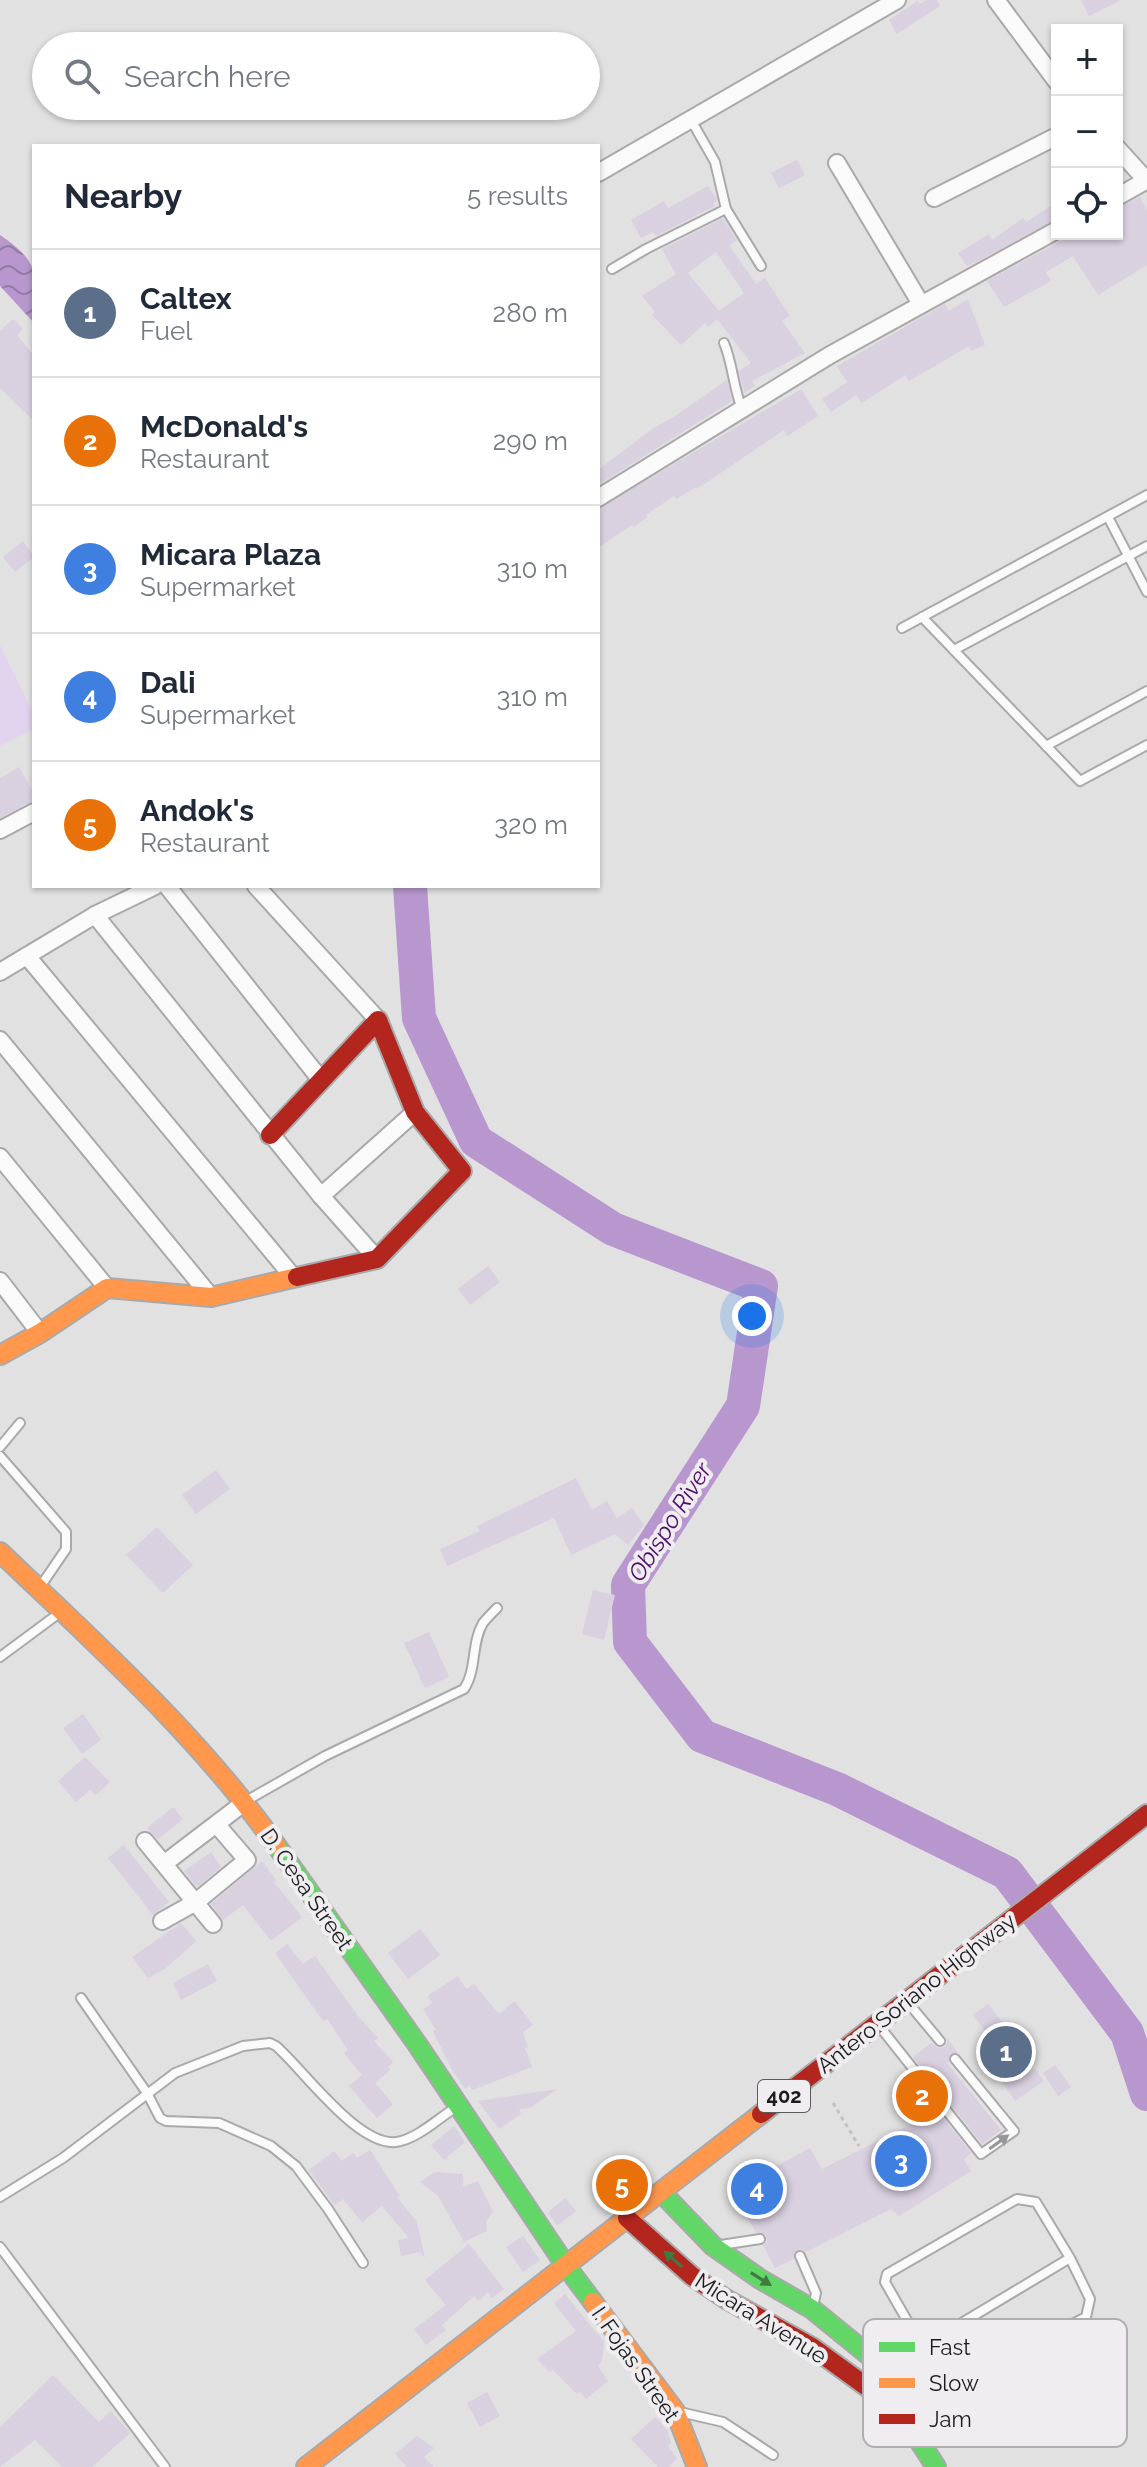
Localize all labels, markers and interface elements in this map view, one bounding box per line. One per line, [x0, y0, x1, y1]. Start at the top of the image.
map controls [1051, 24, 1123, 240]
button: + [1051, 24, 1123, 96]
search box [32, 32, 600, 120]
icon: search [60, 54, 104, 98]
text: Search here [124, 59, 291, 94]
button: − [1051, 96, 1123, 168]
button: locate [1051, 168, 1123, 240]
text: Nearby [64, 176, 182, 216]
text: 5 results [467, 181, 568, 211]
text: Caltex [140, 281, 232, 316]
text: 1 [84, 298, 96, 328]
text: 280 m [493, 298, 568, 328]
text: Fuel [140, 316, 192, 346]
text: McDonald's [140, 409, 308, 444]
text: 2 [83, 426, 97, 456]
text: 290 m [493, 426, 568, 456]
text: Restaurant [140, 444, 270, 474]
text: Micara Plaza [140, 537, 321, 572]
text: 3 [83, 554, 97, 584]
text: 310 m [497, 554, 568, 584]
text: Supermarket [140, 572, 296, 602]
text: Dali [140, 665, 196, 700]
text: 4 [83, 682, 97, 712]
text: 310 m [497, 682, 568, 712]
text: Supermarket [140, 700, 296, 730]
text: Andok's [140, 793, 254, 828]
text: 5 [83, 810, 97, 840]
text: 320 m [494, 810, 568, 840]
text: Restaurant [140, 828, 270, 858]
your location [732, 1296, 772, 1336]
water label: Obispo River [622, 1456, 718, 1586]
street label: D. Cesa Street [256, 1823, 359, 1955]
street label: Antero Soriano Highway [812, 1907, 1020, 2079]
pin: 1 [980, 2022, 1032, 2082]
pin: 2 [896, 2066, 948, 2126]
road number: 402 [758, 2080, 810, 2112]
pin: 3 [875, 2131, 927, 2191]
one-way arrow [989, 2134, 1010, 2150]
pin: 5 [596, 2155, 648, 2215]
pin: 4 [731, 2159, 783, 2219]
one-way arrow [663, 2251, 683, 2268]
street label: Micara Avenue [691, 2267, 832, 2369]
one-way arrow [750, 2272, 772, 2286]
street label: I. Fojas Street [587, 2301, 686, 2427]
legend [863, 2319, 1127, 2447]
text: Fast [929, 2334, 971, 2360]
text: Slow [929, 2370, 979, 2396]
text: Jam [929, 2406, 972, 2432]

